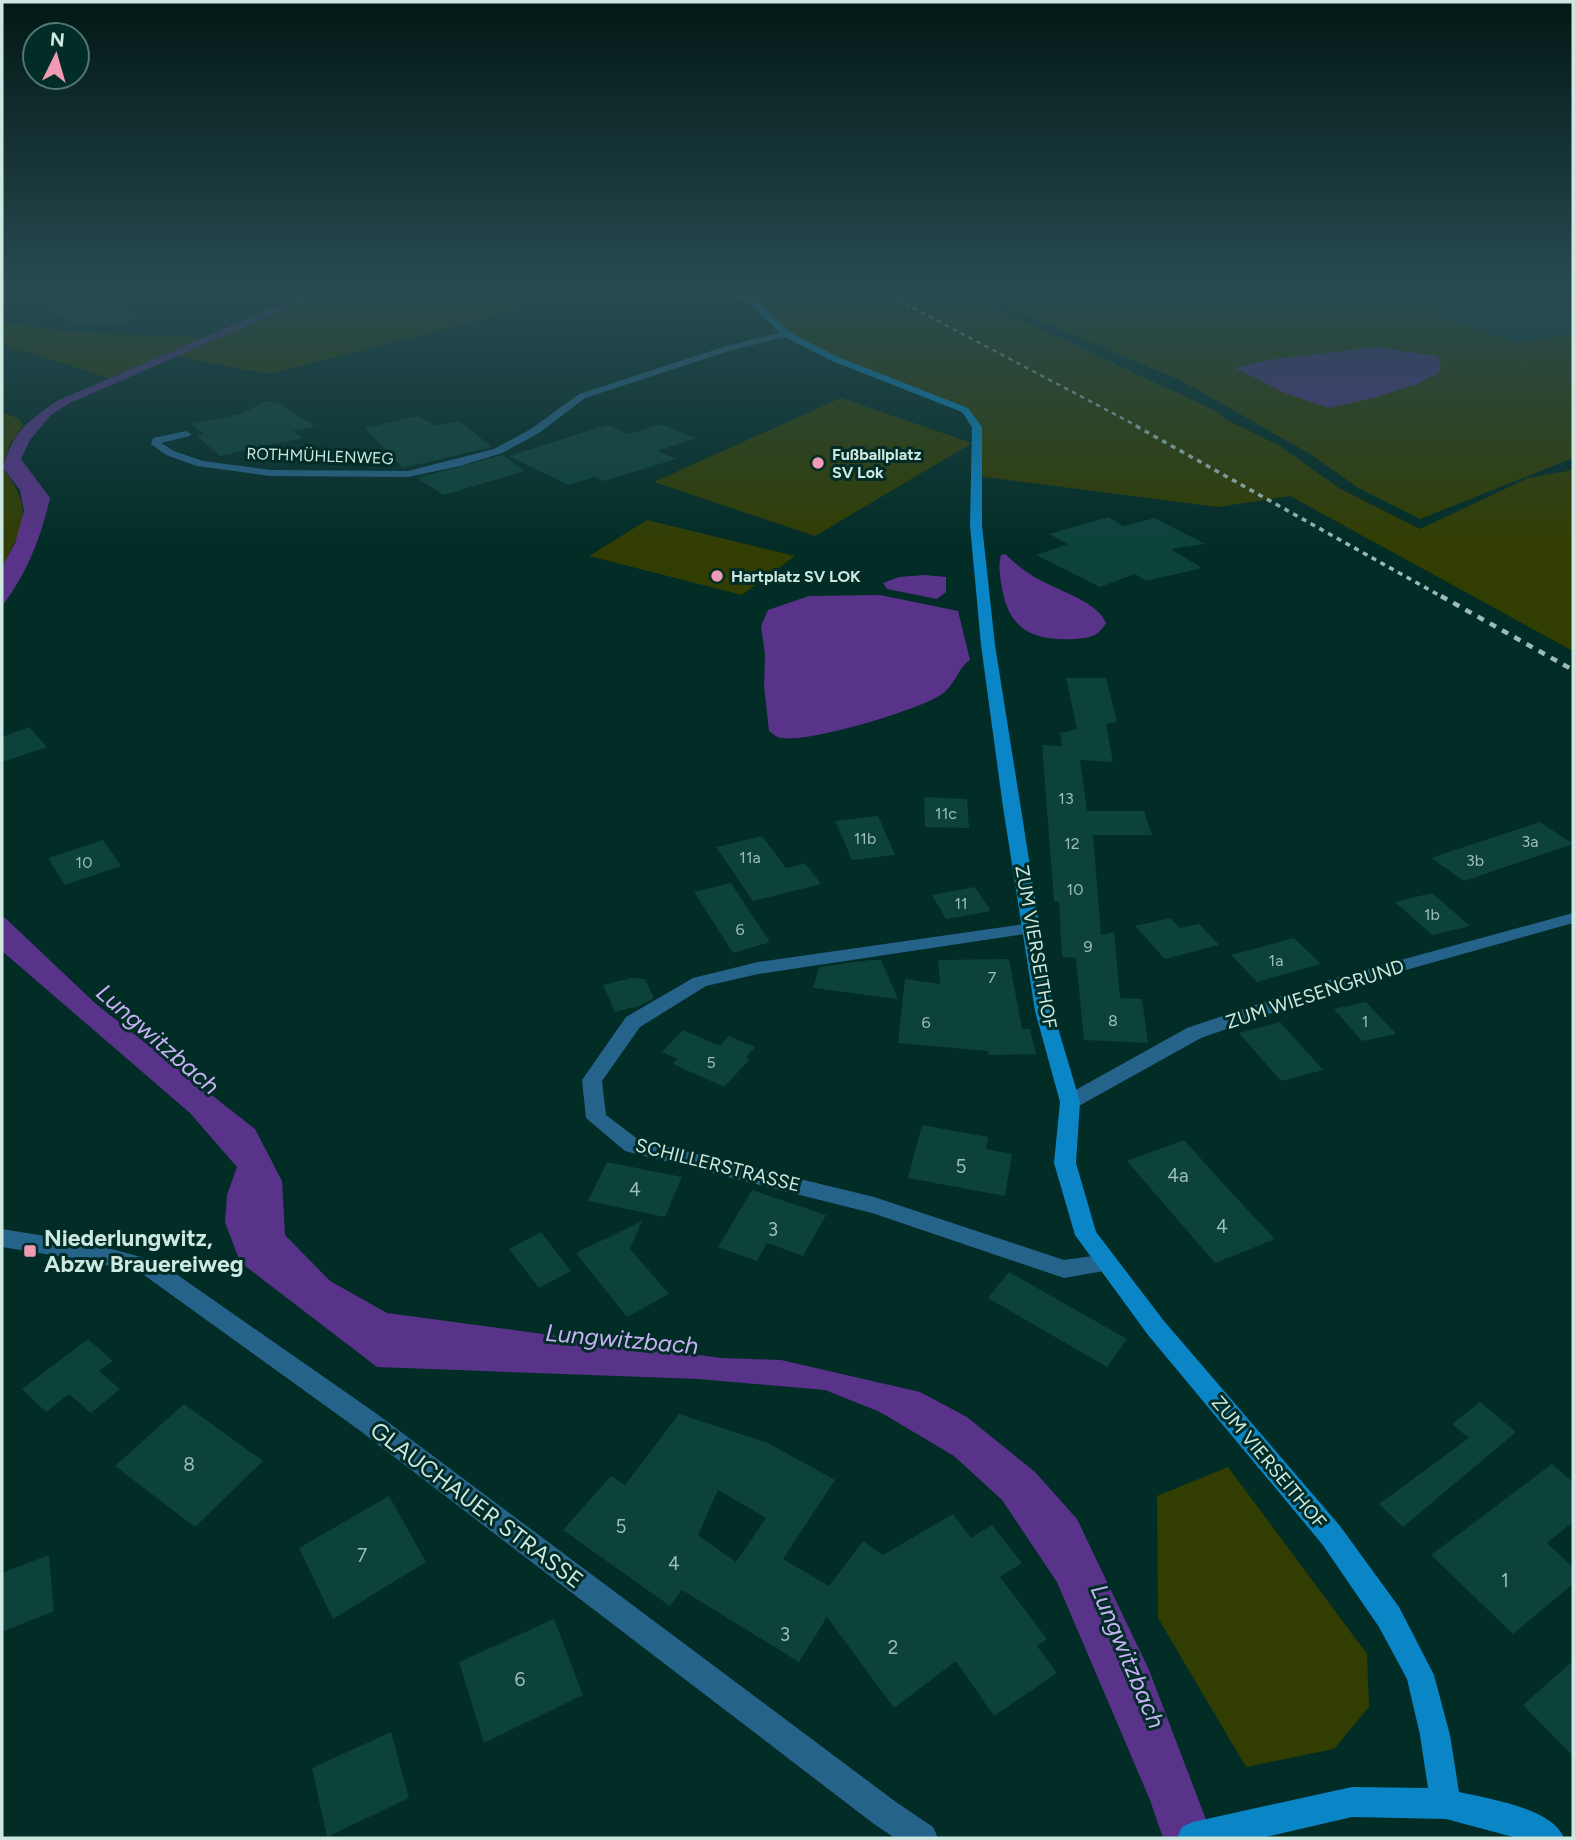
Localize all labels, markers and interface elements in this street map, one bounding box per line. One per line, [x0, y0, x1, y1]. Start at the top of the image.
north arrow [21, 21, 91, 91]
text: N [49, 27, 66, 52]
street label: ROTHMÜHLENWEG [246, 444, 394, 468]
place label: Fußballplatz SV Lok [832, 445, 922, 482]
marker: Fußballplatz SV Lok [810, 455, 826, 471]
place label: Hartplatz SV LOK [731, 567, 861, 586]
marker: Hartplatz SV LOK [709, 568, 725, 584]
house number: 13 [1058, 789, 1074, 808]
house number: 11c [935, 804, 957, 823]
house number: 11b [854, 829, 876, 848]
house number: 3a [1522, 832, 1538, 851]
house number: 12 [1064, 834, 1080, 853]
house number: 11a [739, 848, 761, 867]
house number: 3b [1466, 851, 1484, 870]
house number: 10 [76, 853, 92, 872]
street label: ZUM VIERSEITHOF [1010, 863, 1062, 1031]
house number: 10 [1067, 880, 1083, 899]
house number: 11 [954, 894, 968, 913]
house number: 1b [1424, 905, 1440, 924]
house number: 6 [735, 920, 745, 939]
house number: 9 [1083, 937, 1093, 956]
house number: 1a [1269, 951, 1283, 970]
street label: ZUM WIESENGRUND [1223, 954, 1407, 1034]
house number: 7 [988, 968, 997, 987]
water label: Lungwitzbach [91, 978, 225, 1100]
house number: 8 [1108, 1011, 1118, 1030]
house number: 1 [1362, 1012, 1368, 1031]
house number: 6 [921, 1013, 931, 1032]
house number: 5 [706, 1053, 716, 1072]
street label: SCHILLERSTRASSE [633, 1133, 803, 1197]
house number: 5 [956, 1155, 967, 1178]
house number: 4a [1167, 1164, 1189, 1187]
house number: 4 [629, 1178, 641, 1201]
house number: 4 [1216, 1215, 1228, 1238]
house number: 3 [768, 1218, 778, 1241]
place label: Niederlungwitz, Abzw Brauereiweg [44, 1224, 244, 1278]
marker: Niederlungwitz, Abzw Brauereiweg [22, 1243, 38, 1259]
water label: Lungwitzbach [544, 1318, 700, 1360]
street label: ZUM VIERSEITHOF [1207, 1391, 1331, 1533]
street label: GLAUCHAUER STRASSE [365, 1416, 589, 1594]
house number: 8 [183, 1453, 195, 1476]
house number: 5 [616, 1515, 627, 1538]
house number: 7 [357, 1544, 367, 1567]
house number: 4 [668, 1552, 680, 1575]
house number: 1 [1501, 1569, 1509, 1592]
water label: Lungwitzbach [1085, 1580, 1171, 1732]
house number: 3 [780, 1623, 790, 1646]
house number: 2 [888, 1636, 898, 1659]
house number: 6 [515, 1668, 526, 1691]

